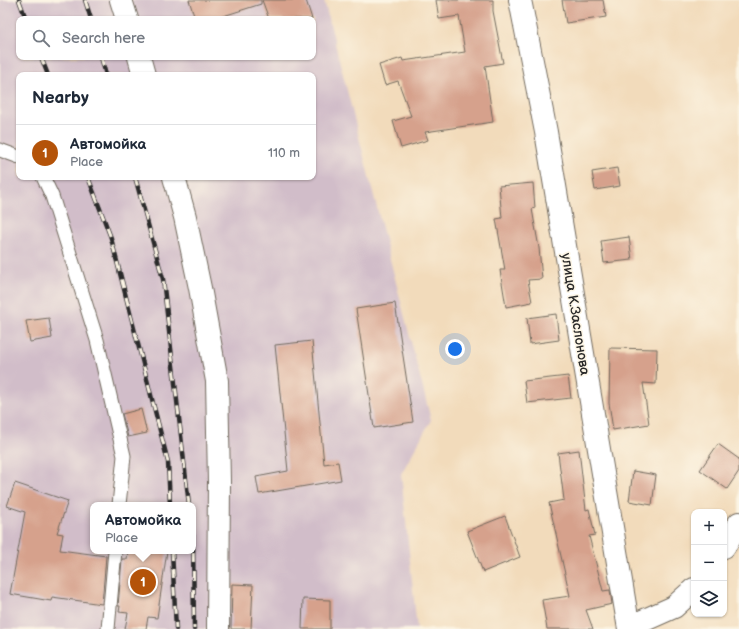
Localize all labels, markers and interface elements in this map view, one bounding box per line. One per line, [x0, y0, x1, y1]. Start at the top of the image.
search box [16, 16, 316, 60]
icon: search [30, 27, 52, 49]
text: Search here [62, 29, 145, 48]
text: Nearby [32, 88, 89, 108]
text: Автомойка [70, 135, 146, 154]
text: 1 [42, 145, 48, 161]
text: 110 m [268, 145, 300, 161]
text: Place [70, 154, 103, 170]
street label: улица К.Заслонова [557, 252, 594, 377]
your location [445, 339, 465, 359]
popup [90, 502, 196, 554]
map controls [691, 509, 727, 617]
button: + [691, 509, 727, 545]
text: Автомойка [105, 511, 181, 530]
text: Place [105, 530, 138, 546]
button: − [691, 545, 727, 581]
pin: 1 [130, 567, 156, 597]
button: layers [691, 581, 727, 617]

